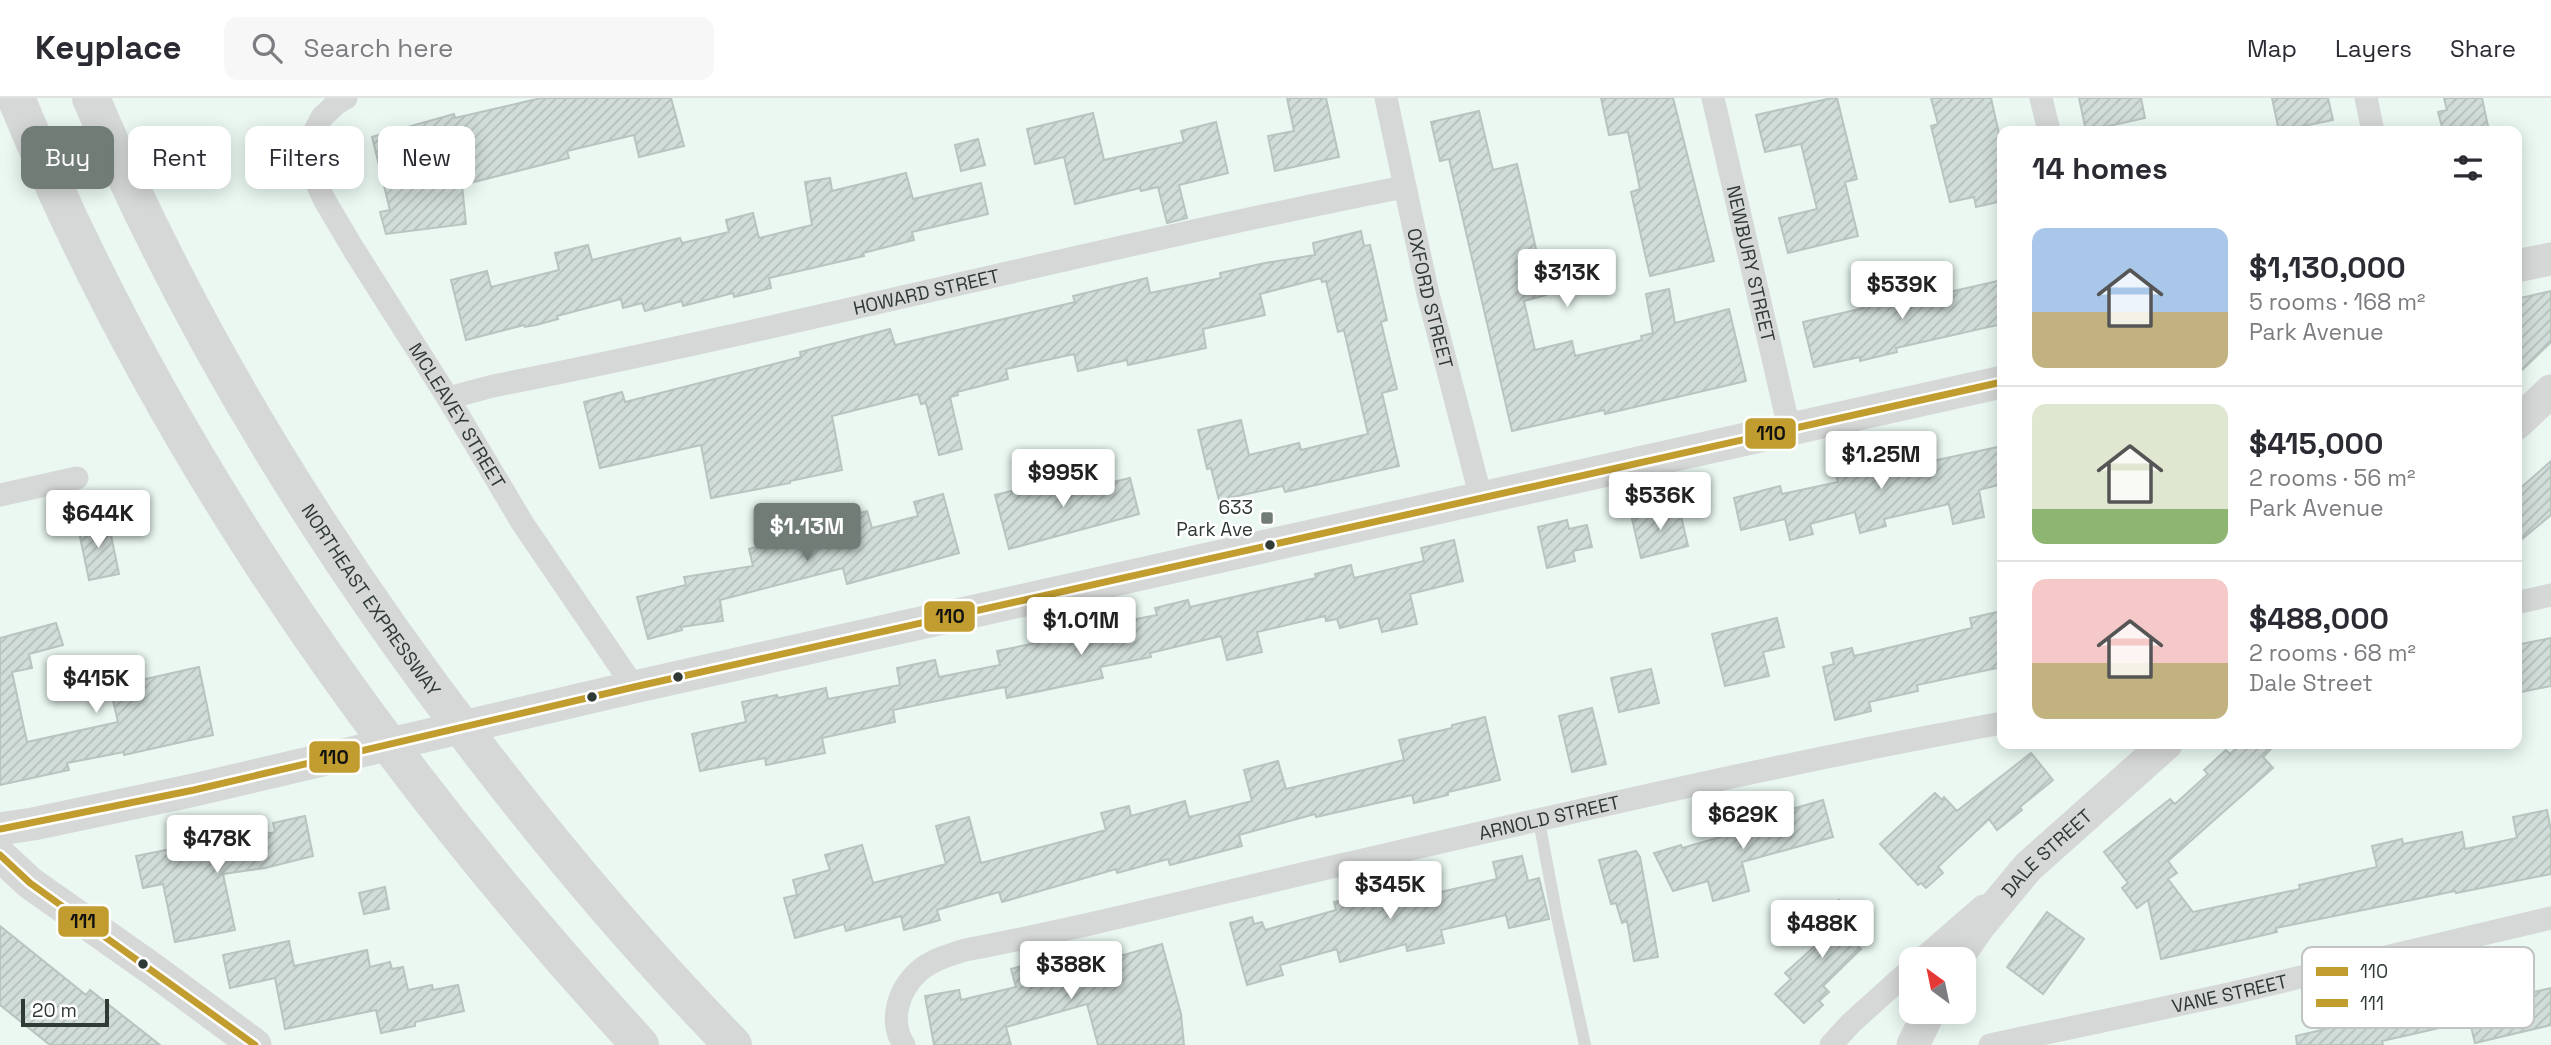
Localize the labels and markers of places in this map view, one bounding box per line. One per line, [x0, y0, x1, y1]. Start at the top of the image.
pin: $313K [1518, 250, 1616, 309]
pin: $539K [1853, 262, 1951, 321]
pin: $1.25M [1824, 432, 1938, 491]
pin: $995K [1014, 450, 1112, 509]
pin: $536K [1611, 472, 1709, 532]
pin: $644K [49, 490, 147, 550]
place label: 633 Park Ave [1176, 495, 1253, 542]
pin: $1.13M [750, 504, 864, 563]
marker: 633 Park Ave [1259, 510, 1275, 526]
unlabelled marker [1263, 538, 1277, 552]
pin: $1.01M [1024, 598, 1138, 657]
pin: $415K [47, 656, 145, 715]
unlabelled marker [671, 670, 685, 684]
unlabelled marker [585, 690, 599, 704]
pin: $629K [1694, 792, 1792, 851]
pin: $478K [168, 816, 266, 875]
pin: $345K [1341, 862, 1439, 921]
pin: $488K [1773, 900, 1871, 960]
pin: $388K [1022, 942, 1120, 1001]
unlabelled marker [136, 957, 150, 971]

